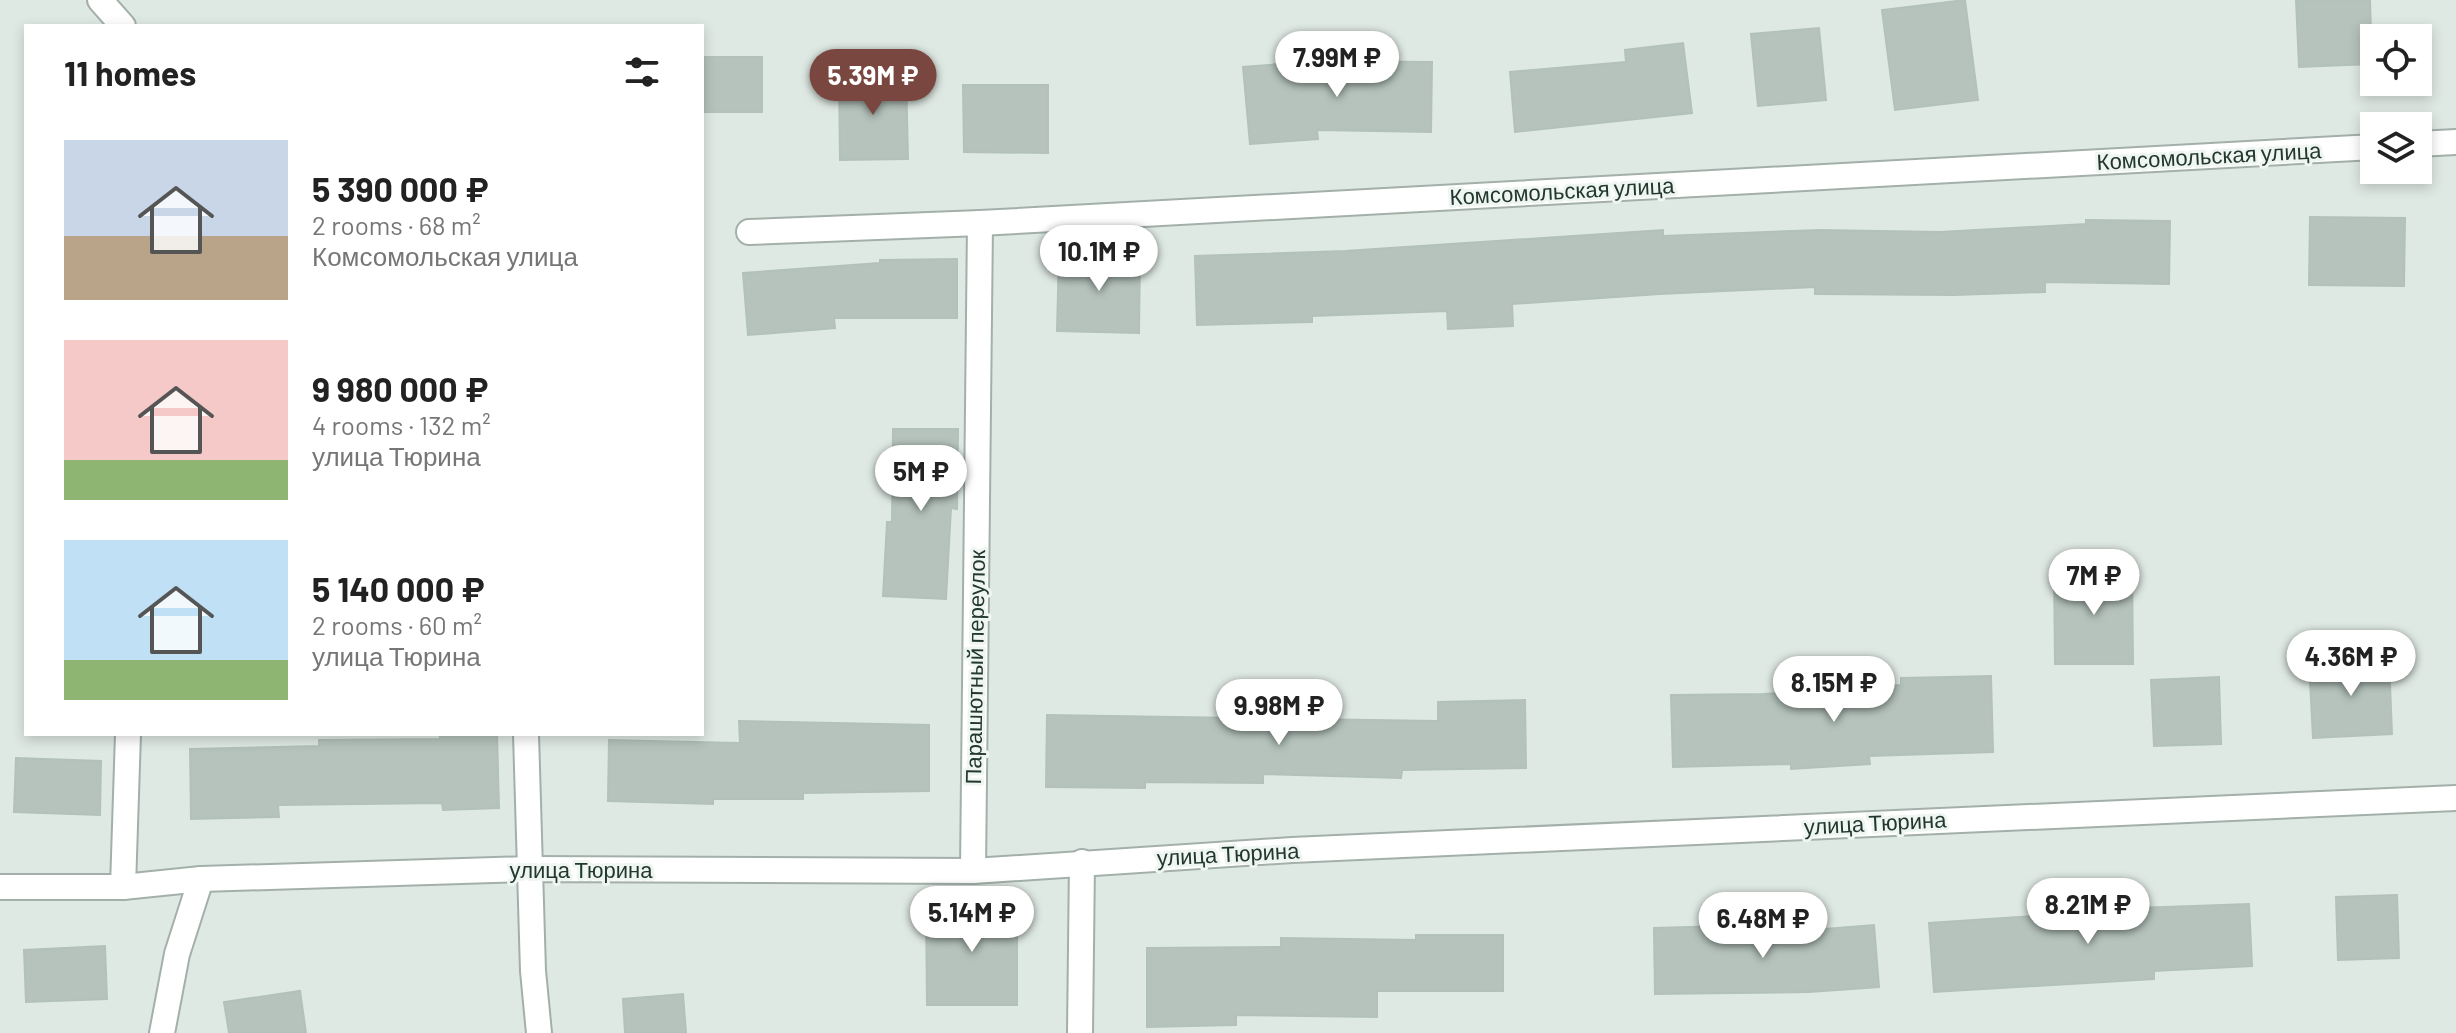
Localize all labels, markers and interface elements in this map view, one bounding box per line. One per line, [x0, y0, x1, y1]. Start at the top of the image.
map controls [2360, 24, 2432, 184]
button: locate [2360, 24, 2432, 96]
pin: 7.99M ₽ [1263, 31, 1411, 99]
text: 7.99M ₽ [1293, 41, 1381, 72]
pin: 5.39M ₽ [799, 49, 947, 117]
icon: filters [620, 50, 664, 94]
text: 11 homes [64, 52, 196, 93]
text: 5.39M ₽ [828, 59, 918, 90]
button: layers [2360, 112, 2432, 184]
street label: Комсомольская улица [2096, 136, 2323, 175]
text: 5 390 000 ₽ [312, 168, 489, 209]
street label: Комсомольская улица [1449, 171, 1676, 210]
icon: home [128, 172, 224, 268]
text: 2 rooms · 68 m² [312, 209, 481, 240]
pin: 10.1M ₽ [1025, 225, 1173, 293]
text: 10.1M ₽ [1058, 235, 1140, 266]
text: Комсомольская улица [312, 240, 578, 271]
text: 9 980 000 ₽ [312, 368, 488, 409]
icon: home [128, 372, 224, 468]
text: 4 rooms · 132 m² [312, 409, 491, 440]
text: улица Тюрина [312, 440, 481, 471]
pin: 5M ₽ [874, 445, 968, 513]
text: 5M ₽ [893, 455, 949, 486]
street label: Парашютный переулок [959, 549, 990, 785]
pin: 7M ₽ [2047, 549, 2141, 617]
text: 7M ₽ [2067, 559, 2121, 590]
text: 5 140 000 ₽ [312, 568, 485, 609]
icon: home [128, 572, 224, 668]
text: 2 rooms · 60 m² [312, 609, 482, 640]
pin: 4.36M ₽ [2277, 630, 2425, 698]
text: улица Тюрина [312, 640, 481, 671]
text: 4.36M ₽ [2305, 640, 2397, 671]
pin: 8.15M ₽ [1760, 656, 1908, 724]
text: 8.15M ₽ [1791, 666, 1877, 697]
pin: 9.98M ₽ [1205, 679, 1353, 747]
text: 9.98M ₽ [1234, 689, 1324, 720]
street label: улица Тюрина [1803, 805, 1948, 840]
street label: улица Тюрина [1156, 836, 1301, 871]
street label: улица Тюрина [510, 856, 653, 883]
pin: 8.21M ₽ [2014, 878, 2162, 946]
pin: 5.14M ₽ [898, 886, 1046, 954]
text: 8.21M ₽ [2045, 888, 2131, 919]
pin: 6.48M ₽ [1689, 892, 1837, 960]
text: 5.14M ₽ [928, 896, 1016, 927]
text: 6.48M ₽ [1717, 902, 1809, 933]

